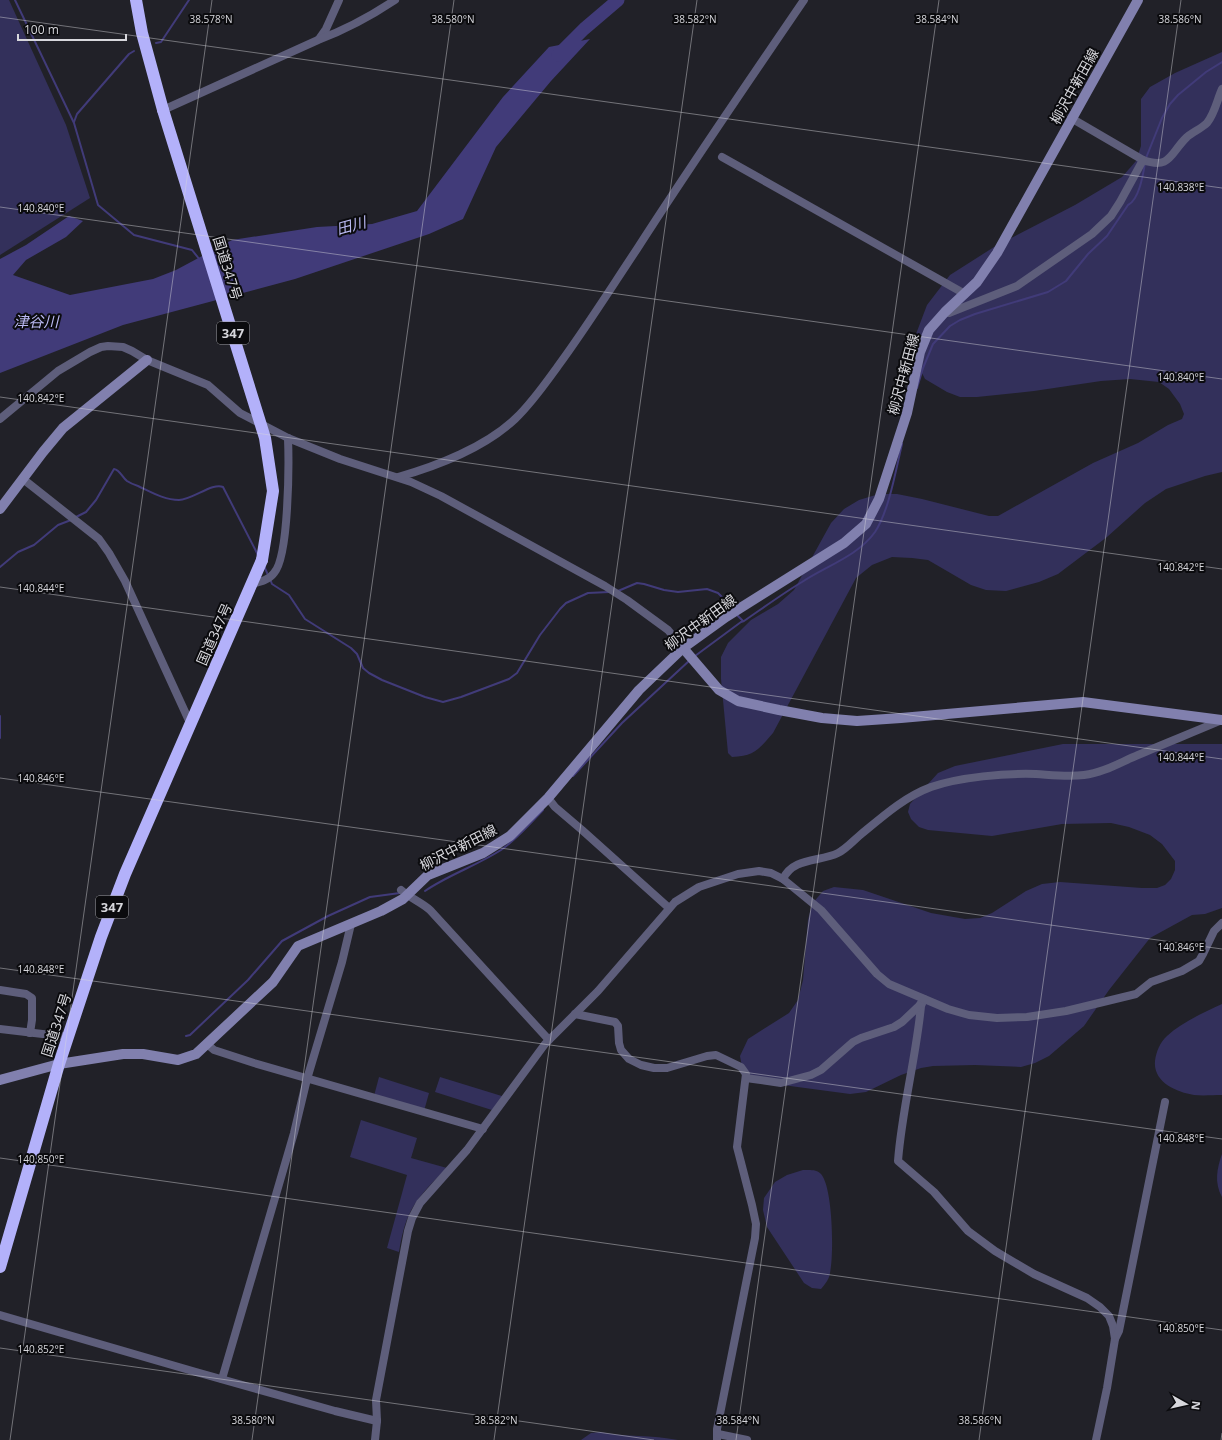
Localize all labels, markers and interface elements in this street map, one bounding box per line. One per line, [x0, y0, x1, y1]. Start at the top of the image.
text: 38.578°N [189, 12, 233, 26]
text: 38.580°N [431, 12, 475, 26]
text: 38.582°N [673, 12, 717, 26]
text: 38.584°N [915, 12, 959, 26]
text: 38.586°N [1158, 12, 1202, 26]
scale bar [18, 16, 126, 42]
text: 100 m [24, 21, 59, 38]
street label: 柳沢中新田線 [1045, 45, 1103, 127]
text: 140.838°E [1158, 180, 1204, 194]
text: 140.840°E [18, 201, 64, 215]
water label: 田川 [334, 211, 370, 239]
street label: 国道347号 [209, 234, 247, 302]
water label: 津谷川 [13, 311, 60, 331]
road number: 347 [217, 322, 249, 344]
street label: 柳沢中新田線 [883, 331, 923, 417]
text: 140.840°E [1158, 370, 1204, 384]
text: 140.842°E [18, 391, 64, 405]
text: 140.842°E [1158, 560, 1204, 574]
text: 140.844°E [18, 581, 64, 595]
street label: 柳沢中新田線 [660, 590, 740, 654]
street label: 国道347号 [192, 600, 236, 668]
text: 140.844°E [1158, 750, 1204, 764]
text: 140.846°E [18, 771, 64, 785]
street label: 柳沢中新田線 [416, 819, 500, 875]
road number: 347 [96, 896, 128, 918]
text: 140.846°E [1158, 940, 1204, 954]
text: 140.848°E [18, 962, 64, 976]
street label: 国道347号 [37, 991, 75, 1059]
text: 140.848°E [1158, 1131, 1204, 1145]
text: 140.850°E [18, 1152, 64, 1166]
text: 140.850°E [1158, 1321, 1204, 1335]
text: 140.852°E [18, 1342, 64, 1356]
north arrow [1166, 1384, 1206, 1424]
text: N [1188, 1400, 1204, 1411]
text: 38.580°N [231, 1413, 275, 1427]
text: 38.582°N [474, 1413, 518, 1427]
text: 38.584°N [716, 1413, 760, 1427]
text: 38.586°N [958, 1413, 1002, 1427]

